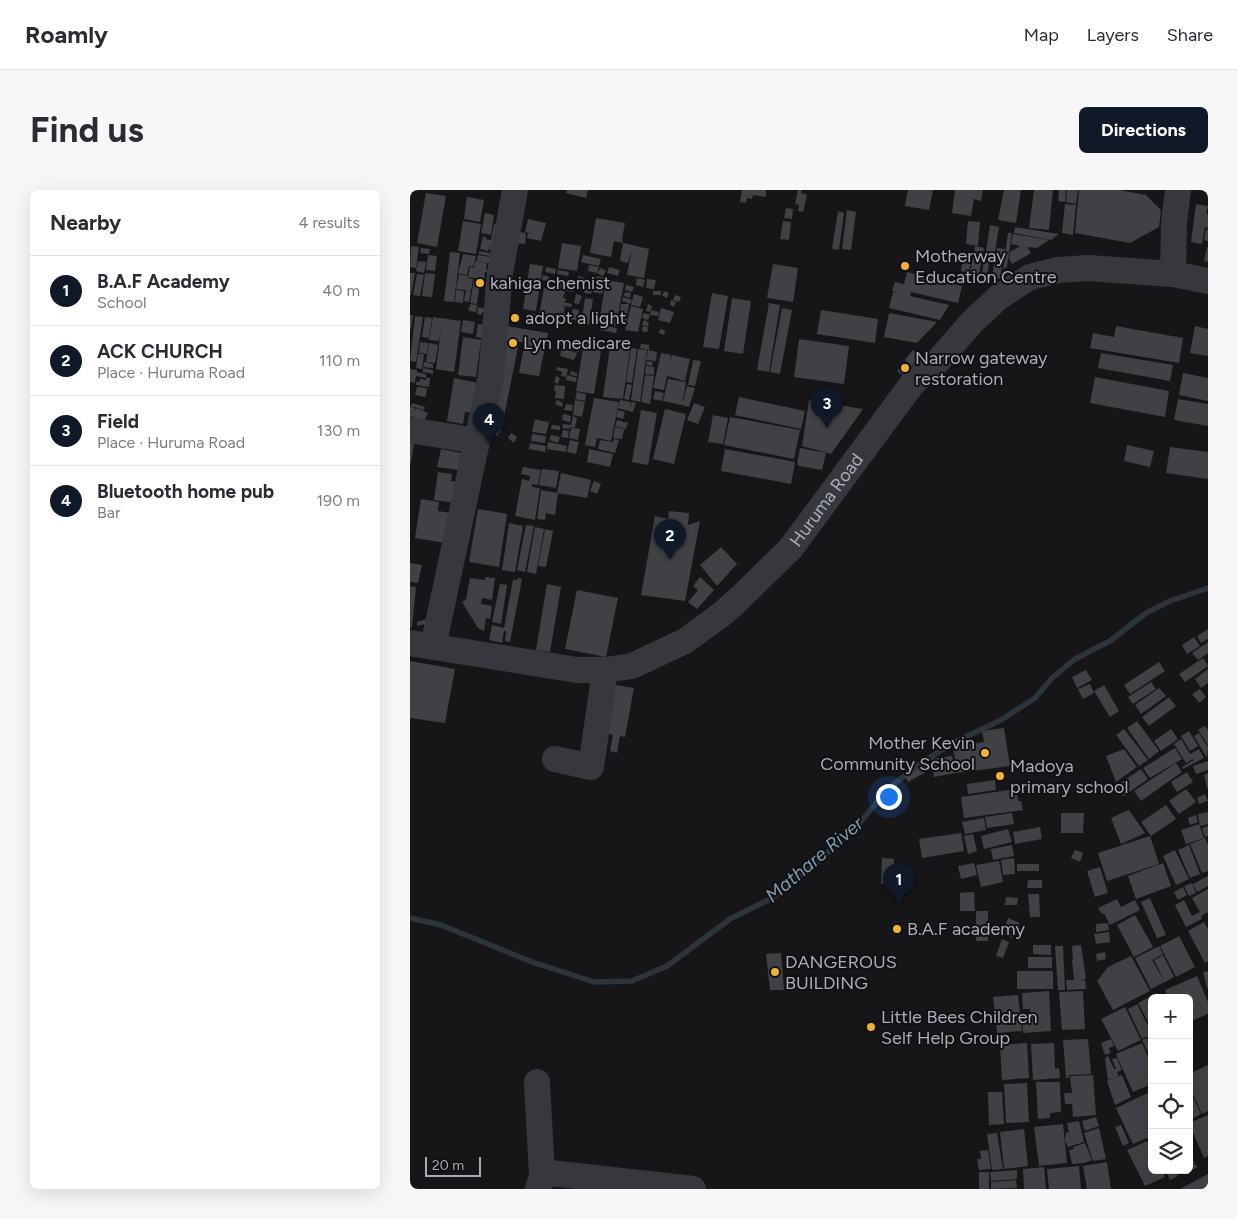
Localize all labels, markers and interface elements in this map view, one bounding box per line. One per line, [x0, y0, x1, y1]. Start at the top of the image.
text: Roamly [25, 20, 108, 49]
text: Map [1024, 24, 1059, 46]
text: Layers [1087, 24, 1139, 46]
text: Share [1167, 24, 1213, 46]
button: Directions [1079, 107, 1208, 153]
text: Find us [30, 109, 144, 151]
text: Nearby [50, 210, 121, 235]
text: 4 results [299, 213, 360, 232]
place label: Motherway Education Centre [915, 245, 1057, 288]
marker: Motherway Education Centre [899, 260, 911, 272]
text: B.A.F Academy [97, 270, 230, 293]
place label: kahiga chemist [490, 272, 611, 294]
marker: kahiga chemist [474, 277, 486, 289]
text: 1 [63, 281, 69, 300]
text: 40 m [322, 281, 360, 300]
text: School [97, 293, 147, 312]
place label: adopt a light [525, 307, 626, 329]
marker: adopt a light [509, 312, 521, 324]
place label: Lyn medicare [523, 332, 631, 354]
marker: Lyn medicare [507, 337, 519, 349]
text: ACK CHURCH [97, 340, 223, 363]
place label: Narrow gateway restoration [915, 347, 1048, 390]
text: 2 [61, 351, 71, 370]
text: 110 m [319, 351, 360, 370]
marker: Narrow gateway restoration [899, 362, 911, 374]
text: Place · Huruma Road [97, 363, 245, 382]
pin: 3 [811, 387, 843, 428]
pin: 4 [473, 403, 505, 444]
text: Field [97, 410, 139, 433]
text: 3 [62, 421, 70, 440]
text: 130 m [317, 421, 360, 440]
text: Place · Huruma Road [97, 433, 245, 452]
street label: Huruma Road [785, 449, 868, 551]
text: Bluetooth home pub [97, 480, 274, 503]
text: 4 [61, 491, 71, 510]
text: 190 m [317, 491, 360, 510]
text: Bar [97, 503, 120, 522]
pin: 2 [654, 519, 686, 560]
place label: Mother Kevin Community School [820, 732, 975, 775]
marker: Mother Kevin Community School [979, 747, 991, 759]
place label: Madoya primary school [1010, 755, 1128, 798]
marker: Madoya primary school [994, 770, 1006, 782]
your location [876, 784, 902, 810]
water label: Mathare River [761, 811, 868, 907]
pin: 1 [883, 863, 915, 904]
place label: B.A.F academy [907, 918, 1026, 940]
marker: B.A.F academy [891, 923, 903, 935]
place label: DANGEROUS BUILDING [785, 951, 897, 994]
marker: DANGEROUS BUILDING [769, 966, 781, 978]
map controls [1148, 994, 1193, 1174]
button: + [1148, 994, 1193, 1039]
place label: Little Bees Children Self Help Group [881, 1006, 1038, 1049]
marker: Little Bees Children Self Help Group [865, 1021, 877, 1033]
button: − [1148, 1039, 1193, 1084]
button: locate [1148, 1084, 1193, 1129]
button: layers [1148, 1129, 1193, 1174]
scale bar [425, 1154, 481, 1177]
text: 20 m [432, 1157, 464, 1174]

